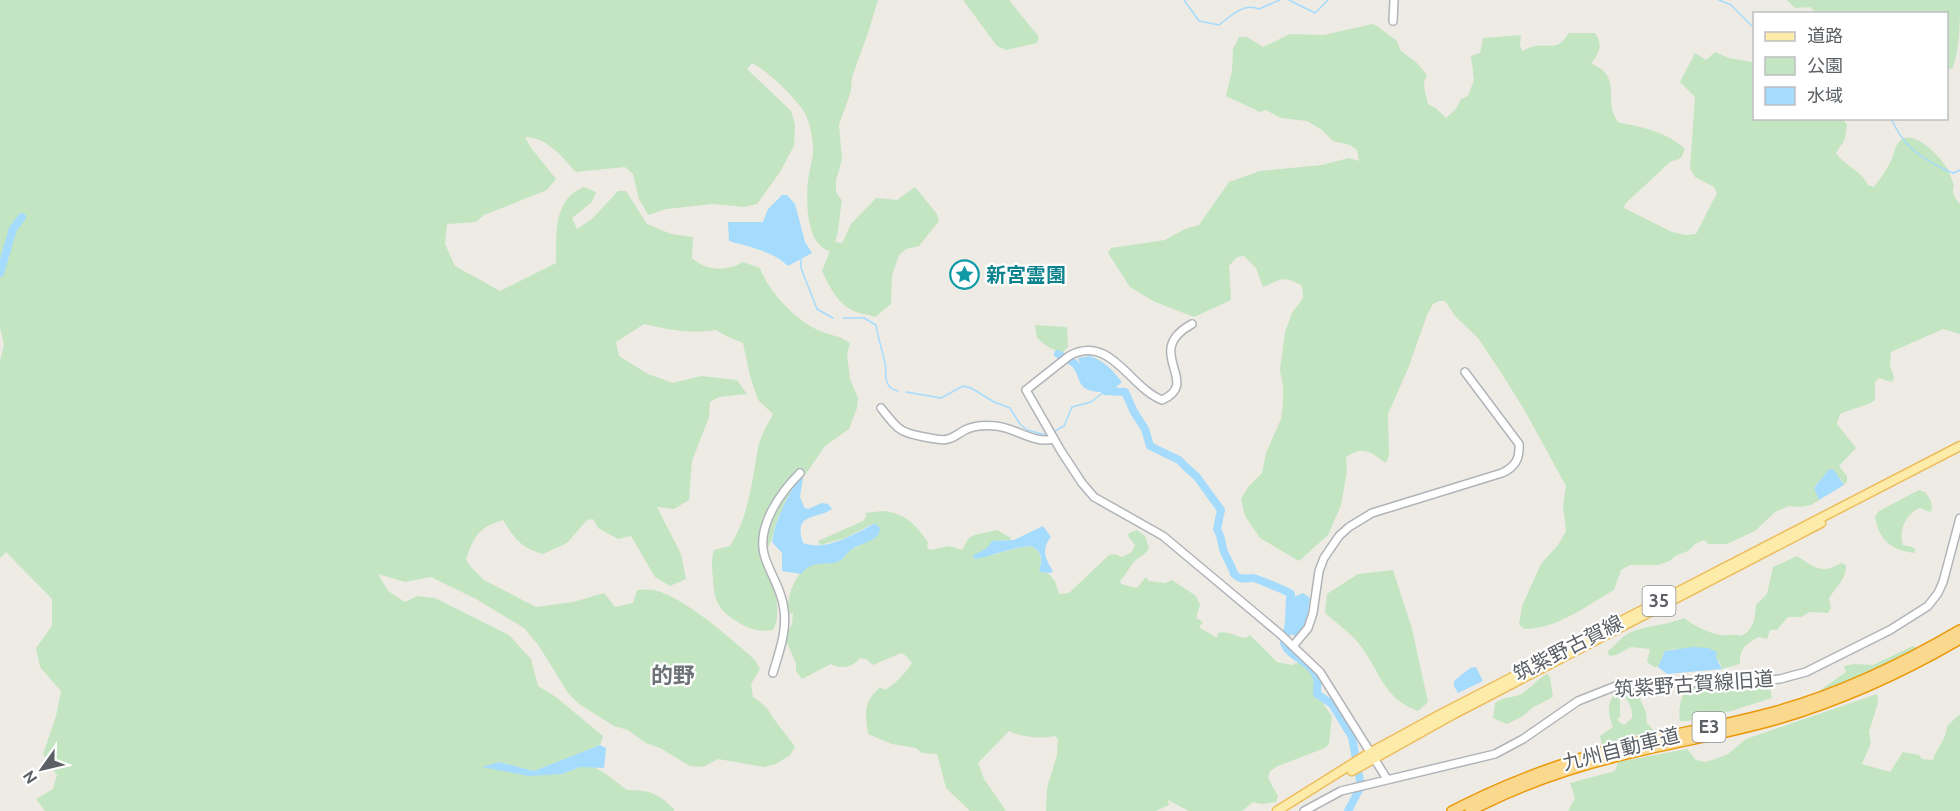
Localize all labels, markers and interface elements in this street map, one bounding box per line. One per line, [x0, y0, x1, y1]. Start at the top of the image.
legend [1753, 12, 1948, 120]
text: 道路 [1807, 25, 1843, 45]
text: 公園 [1807, 55, 1843, 75]
text: 水域 [1807, 85, 1843, 105]
place icon: 新宮霊園 [949, 259, 981, 291]
place label: 新宮霊園 [986, 263, 1066, 286]
road number: 35 [1642, 586, 1676, 616]
street label: 筑紫野古賀線 [1509, 610, 1626, 685]
district label: 的野 [651, 662, 695, 687]
street label: 筑紫野古賀線旧道 [1613, 666, 1775, 701]
road number: E3 [1692, 712, 1726, 742]
street label: 九州自動車道 [1560, 723, 1682, 774]
north arrow [12, 739, 72, 799]
text: N [19, 767, 40, 787]

